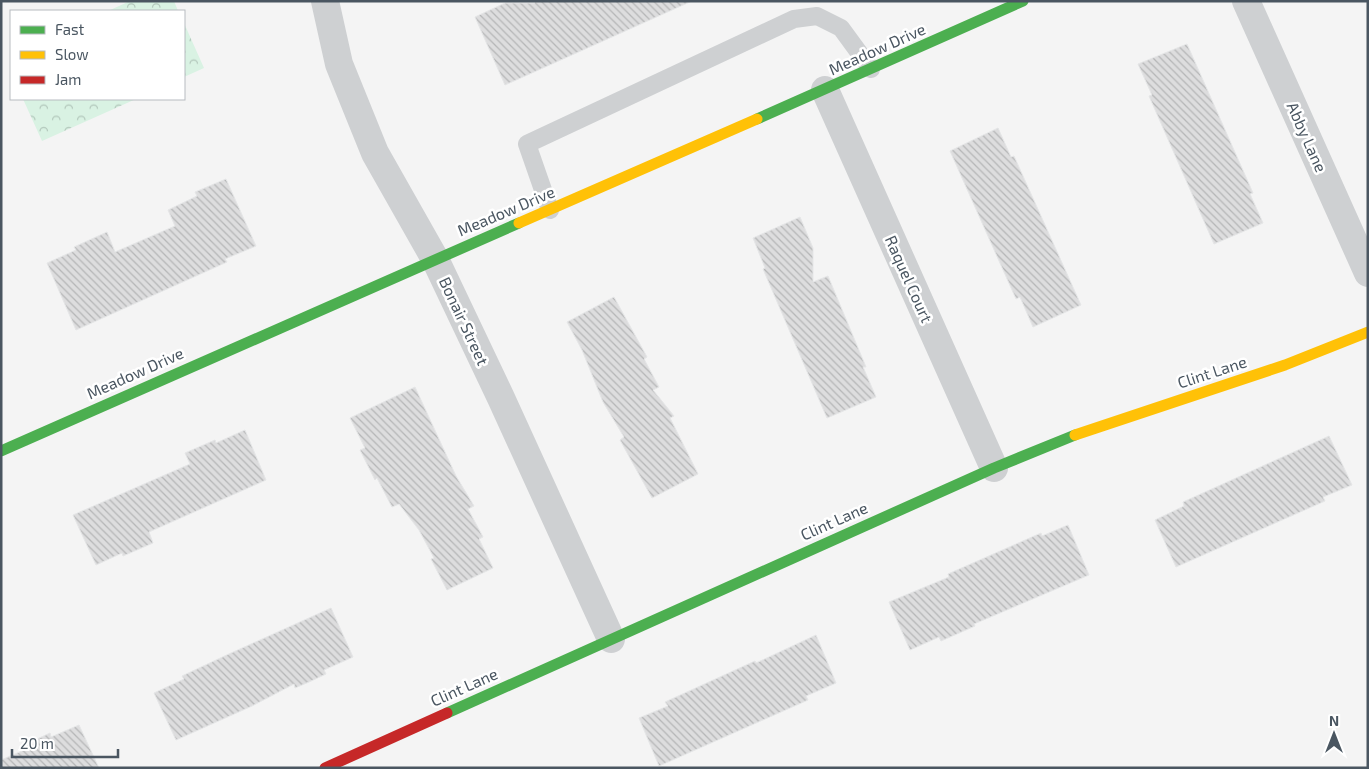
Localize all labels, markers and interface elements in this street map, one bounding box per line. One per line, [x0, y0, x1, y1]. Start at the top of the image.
legend [10, 10, 185, 100]
street label: Meadow Drive [825, 19, 928, 78]
text: Fast [55, 20, 85, 38]
text: Slow [55, 45, 89, 63]
text: Jam [55, 70, 81, 88]
street label: Abby Lane [1284, 99, 1331, 175]
street label: Meadow Drive [454, 181, 557, 240]
street label: Raquel Court [882, 232, 937, 325]
street label: Bonair Street [436, 274, 493, 368]
street label: Meadow Drive [83, 343, 186, 402]
street label: Clint Lane [1175, 351, 1249, 392]
street label: Clint Lane [797, 497, 870, 544]
street label: Clint Lane [427, 663, 500, 710]
north arrow [1309, 709, 1359, 759]
text: N [1329, 712, 1339, 729]
scale bar [12, 726, 119, 758]
text: 20 m [20, 734, 54, 752]

